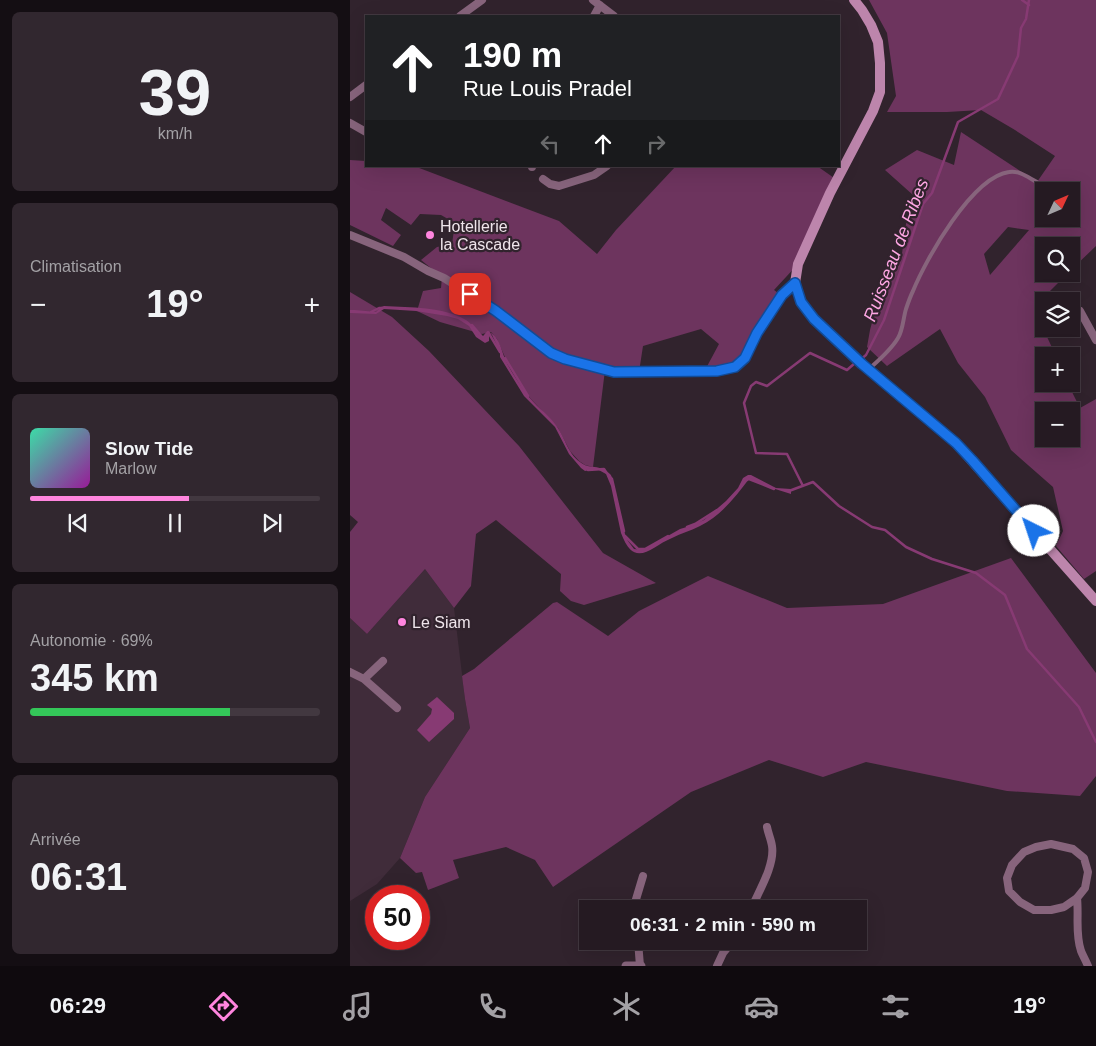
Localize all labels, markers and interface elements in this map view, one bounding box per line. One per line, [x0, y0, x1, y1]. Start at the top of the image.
icon: ahead [380, 35, 445, 100]
text: 190 m [463, 35, 562, 74]
text: 39 [139, 56, 211, 129]
text: Rue Louis Pradel [463, 76, 632, 101]
text: km/h [158, 125, 192, 142]
icon: left [536, 130, 564, 158]
icon: ahead [589, 130, 617, 158]
icon: right [642, 130, 670, 158]
water label: Ruisseau de Ribes [860, 176, 932, 324]
north arrow [1035, 182, 1080, 228]
map controls [1035, 182, 1080, 447]
place label: Hotellerie la Cascade [440, 218, 520, 253]
marker: Hotellerie la Cascade [424, 229, 436, 241]
button: search [1035, 237, 1080, 282]
text: Climatisation [30, 258, 122, 275]
pin [449, 273, 491, 315]
icon: arrive [456, 280, 484, 308]
text: 19° [146, 283, 204, 325]
text: − [30, 289, 46, 320]
text: + [304, 289, 320, 320]
button: layers [1035, 292, 1080, 337]
button: + [1035, 347, 1080, 392]
button: − [1035, 402, 1080, 447]
text: Slow Tide [105, 438, 193, 459]
text: Marlow [105, 460, 157, 477]
position arrow [1007, 504, 1059, 556]
icon: previous [64, 509, 92, 537]
icon: pause [161, 509, 189, 537]
icon: next [258, 509, 286, 537]
place label: Le Siam [412, 614, 471, 631]
marker: Le Siam [396, 616, 408, 628]
text: Autonomie · 69% [30, 632, 153, 649]
text: 345 km [30, 657, 159, 699]
text: Arrivée [30, 831, 81, 848]
text: 06:31 [30, 856, 127, 898]
speed limit sign: 50 [365, 885, 430, 950]
text: 06:31 · 2 min · 590 m [630, 914, 816, 935]
icon: directions [206, 989, 241, 1024]
icon: music [340, 989, 375, 1024]
icon: phone [475, 989, 510, 1024]
icon: climate [609, 989, 644, 1024]
icon: car [744, 989, 779, 1024]
icon: filters [878, 989, 913, 1024]
text: 06:29 [50, 993, 106, 1018]
text: 19° [1013, 993, 1046, 1018]

